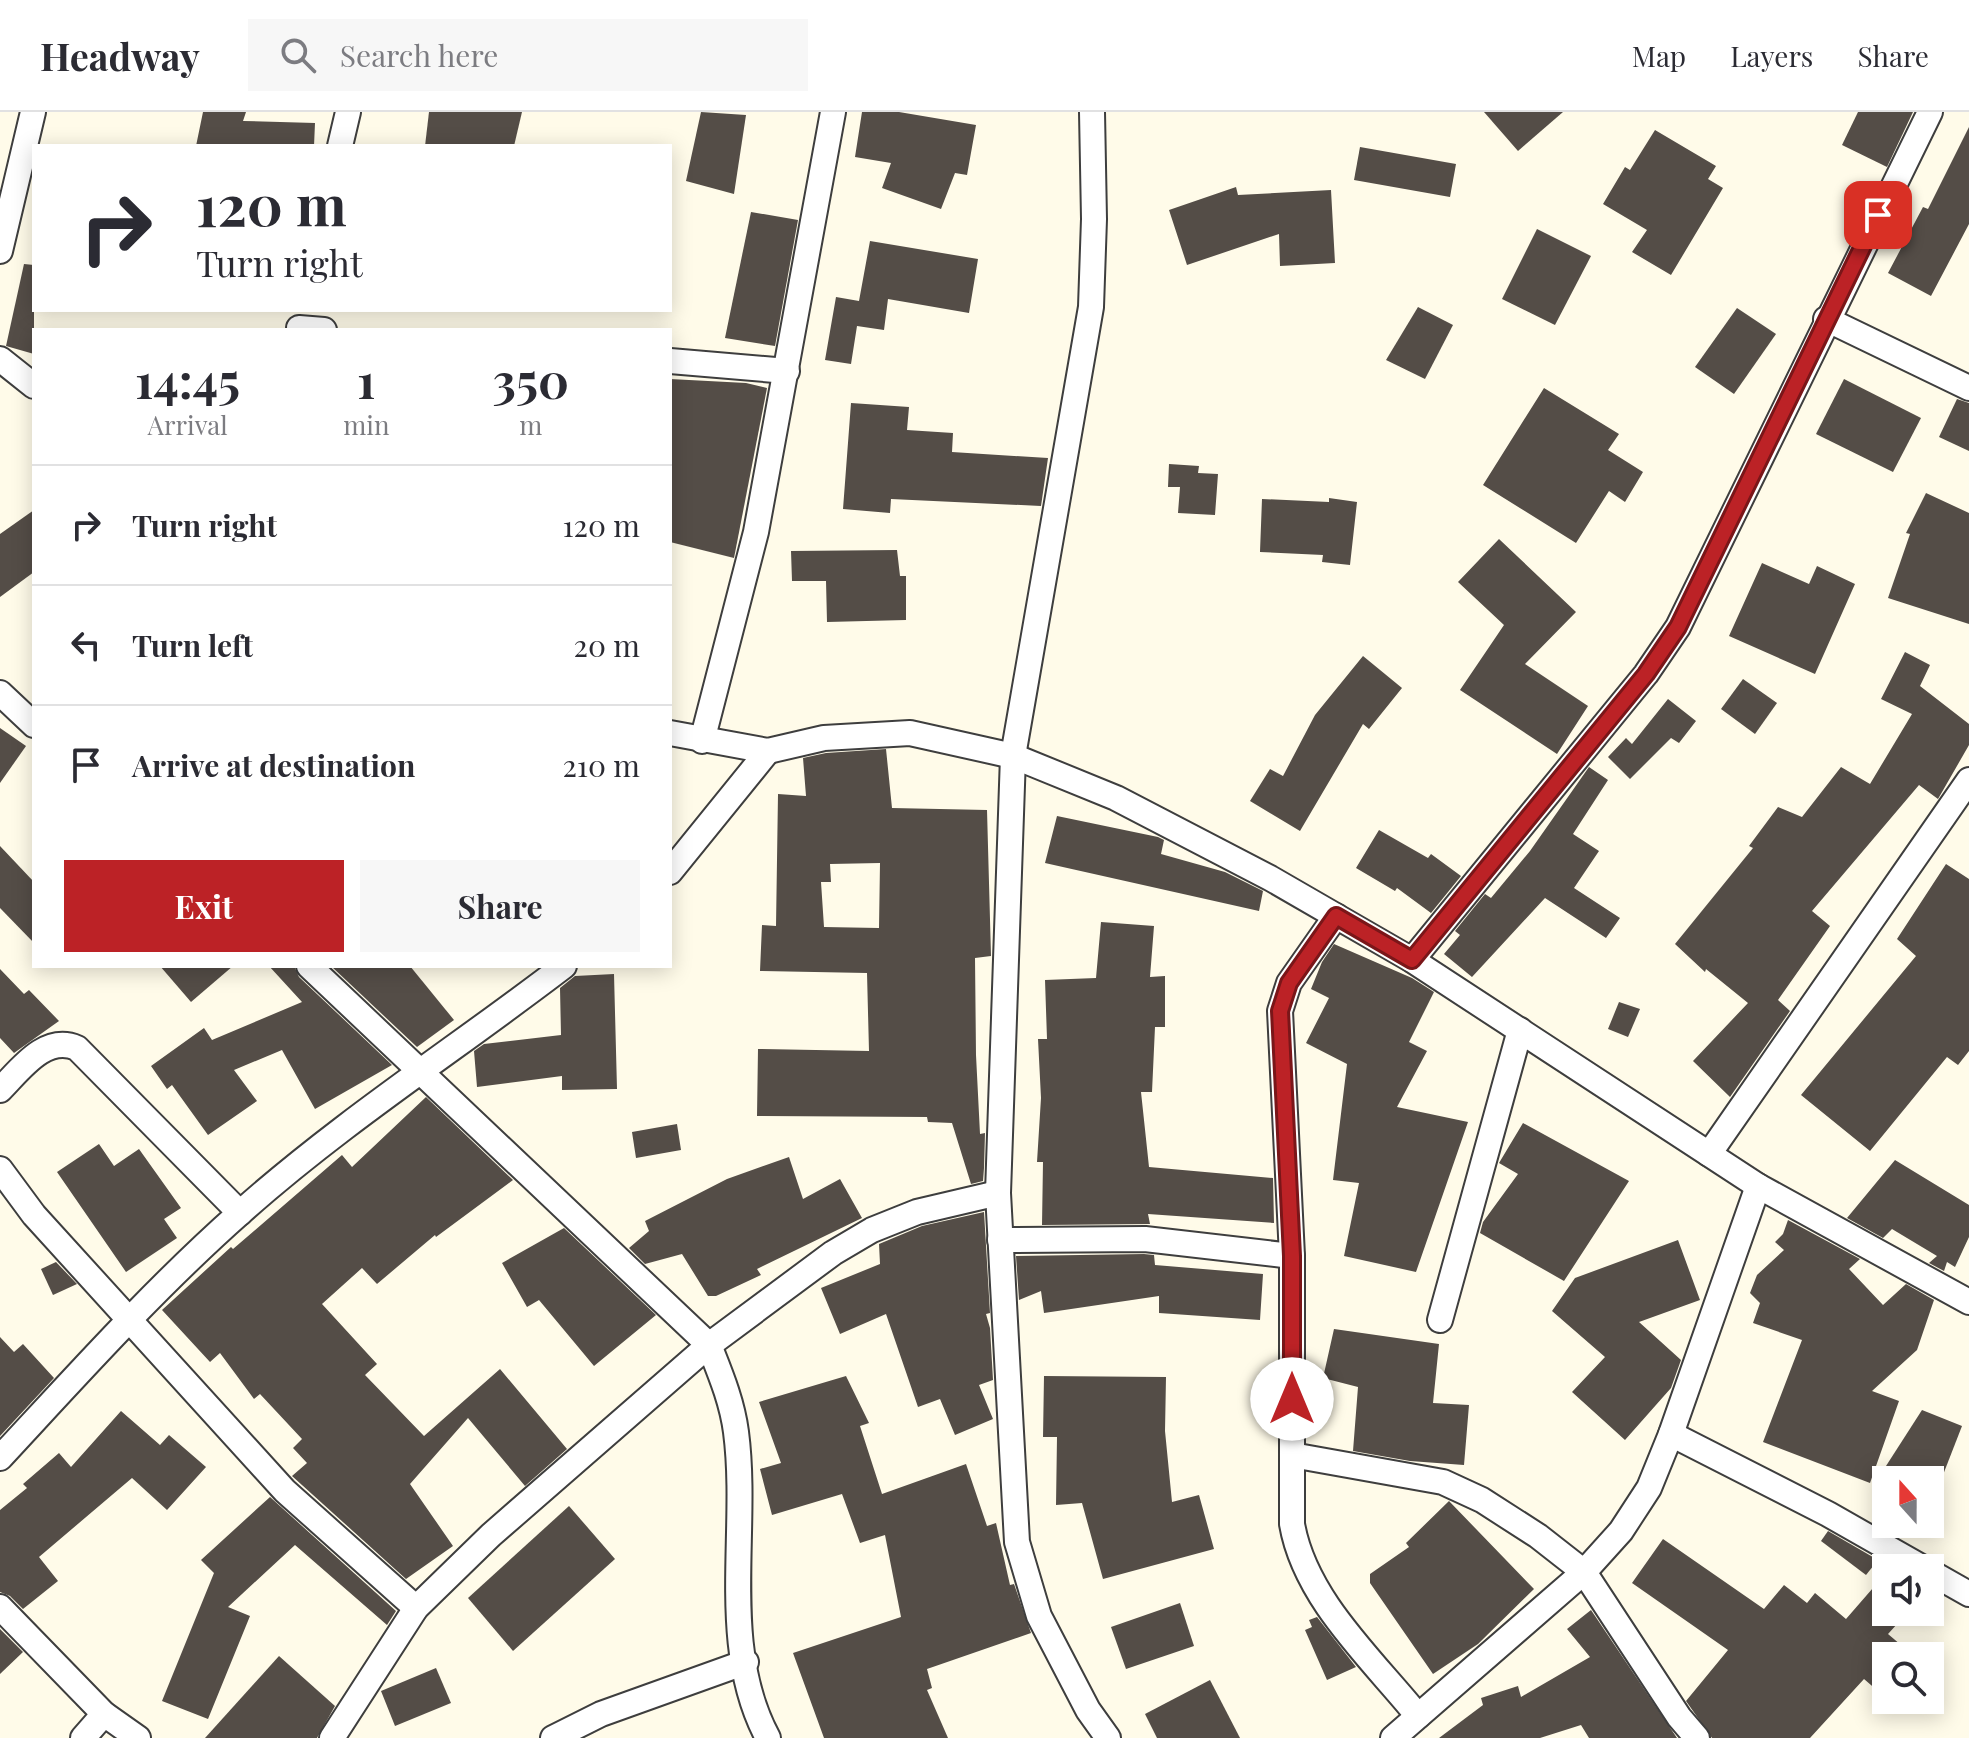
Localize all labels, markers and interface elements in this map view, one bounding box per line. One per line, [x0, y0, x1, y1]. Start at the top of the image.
search box [248, 19, 808, 91]
text: Headway [40, 30, 200, 81]
icon: search [276, 33, 320, 77]
text: Search here [340, 35, 498, 75]
text: Map [1632, 37, 1686, 74]
text: Layers [1730, 37, 1813, 74]
text: Share [1857, 37, 1929, 74]
text: 120 m [196, 166, 347, 241]
icon: right [64, 176, 168, 280]
pin [1844, 181, 1912, 249]
icon: arrive [1856, 193, 1900, 237]
text: Turn right [196, 238, 363, 286]
text: 14:45 [135, 347, 240, 411]
text: 1 [357, 347, 376, 411]
text: 350 [493, 347, 569, 411]
text: Arrival [148, 407, 228, 442]
text: min [343, 407, 389, 442]
text: m [519, 407, 542, 442]
icon: right [64, 503, 108, 547]
text: Turn right [132, 505, 277, 545]
text: 120 m [562, 505, 640, 545]
icon: left [64, 623, 108, 667]
text: Turn left [132, 625, 253, 665]
text: 20 m [574, 625, 640, 665]
icon: arrive [64, 743, 108, 787]
text: Arrive at destination [132, 745, 415, 785]
text: 210 m [562, 745, 640, 785]
button: Exit [64, 860, 344, 952]
button: Share [360, 860, 640, 952]
position arrow [1250, 1357, 1334, 1441]
north arrow [1872, 1466, 1944, 1538]
map controls [1872, 1466, 1944, 1714]
button: sound [1872, 1554, 1944, 1626]
button: search [1872, 1642, 1944, 1714]

